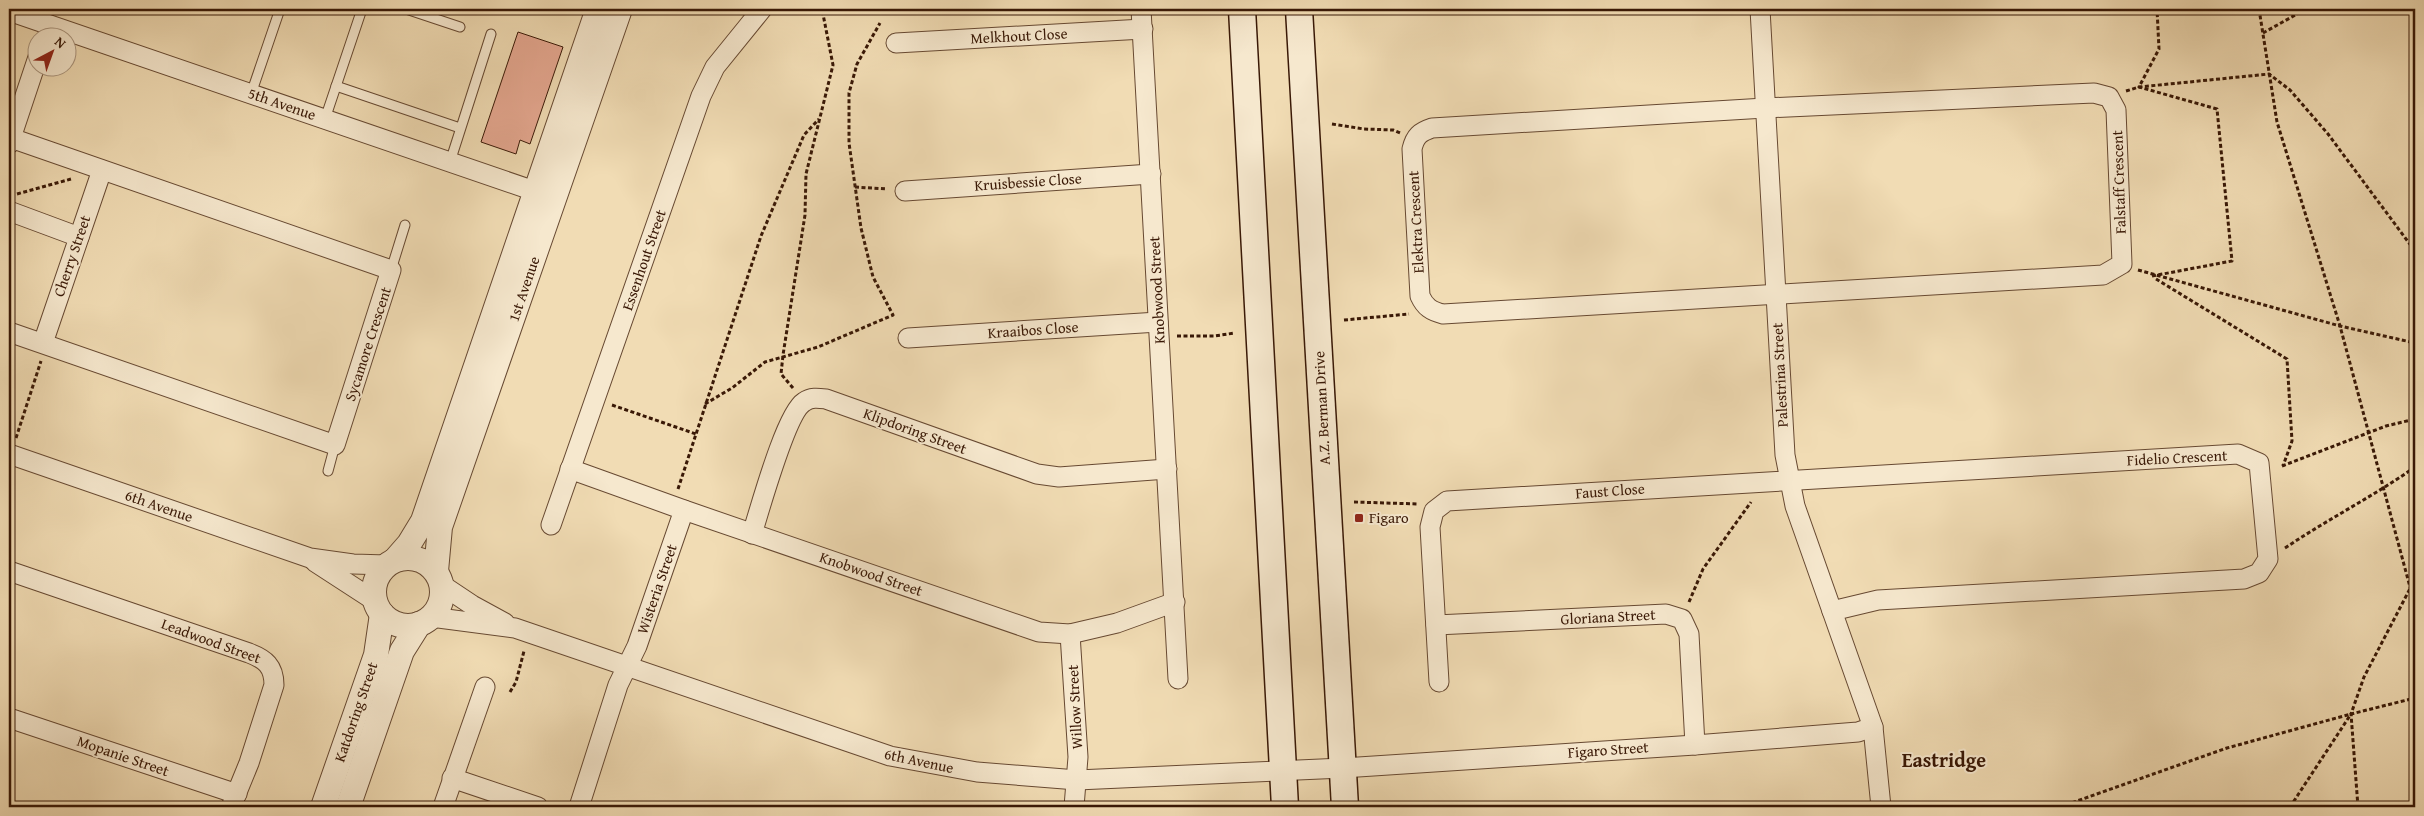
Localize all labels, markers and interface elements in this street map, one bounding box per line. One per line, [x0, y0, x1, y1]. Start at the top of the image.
street label: Melkhout Close [970, 22, 1068, 49]
north arrow [28, 28, 78, 78]
text: N [50, 32, 71, 53]
street label: 5th Avenue [245, 82, 319, 125]
street label: Falstaff Crescent [2106, 129, 2131, 234]
street label: Kruisbessie Close [974, 167, 1082, 196]
street label: Elektra Crescent [1402, 170, 1429, 274]
street label: Essenhout Street [616, 206, 671, 313]
street label: Cherry Street [48, 212, 95, 299]
street label: Knobwood Street [1143, 235, 1170, 344]
street label: 1st Avenue [503, 253, 545, 324]
street label: Sycamore Crescent [339, 283, 396, 404]
street label: Kraaibos Close [987, 316, 1079, 343]
street label: Palestrina Street [1766, 321, 1793, 428]
street label: A.Z. Berman Drive [1308, 351, 1335, 466]
street label: Klipdoring Street [861, 402, 970, 459]
street label: Fidelio Crescent [2126, 444, 2228, 471]
street label: Faust Close [1575, 478, 1645, 503]
street label: 6th Avenue [122, 484, 196, 527]
place label: Figaro [1369, 507, 1409, 528]
marker: Figaro [1353, 512, 1365, 524]
street label: Wisteria Street [631, 540, 682, 637]
street label: Knobwood Street [817, 546, 926, 601]
street label: Gloriana Street [1560, 603, 1657, 629]
street label: Leadwood Street [159, 613, 264, 668]
street label: Katdoring Street [329, 658, 383, 765]
street label: Willow Street [1062, 663, 1087, 750]
street label: Mopanie Street [74, 730, 173, 781]
street label: Figaro Street [1567, 736, 1650, 763]
street label: 6th Avenue [883, 743, 956, 778]
district label: Eastridge [1902, 745, 1986, 774]

